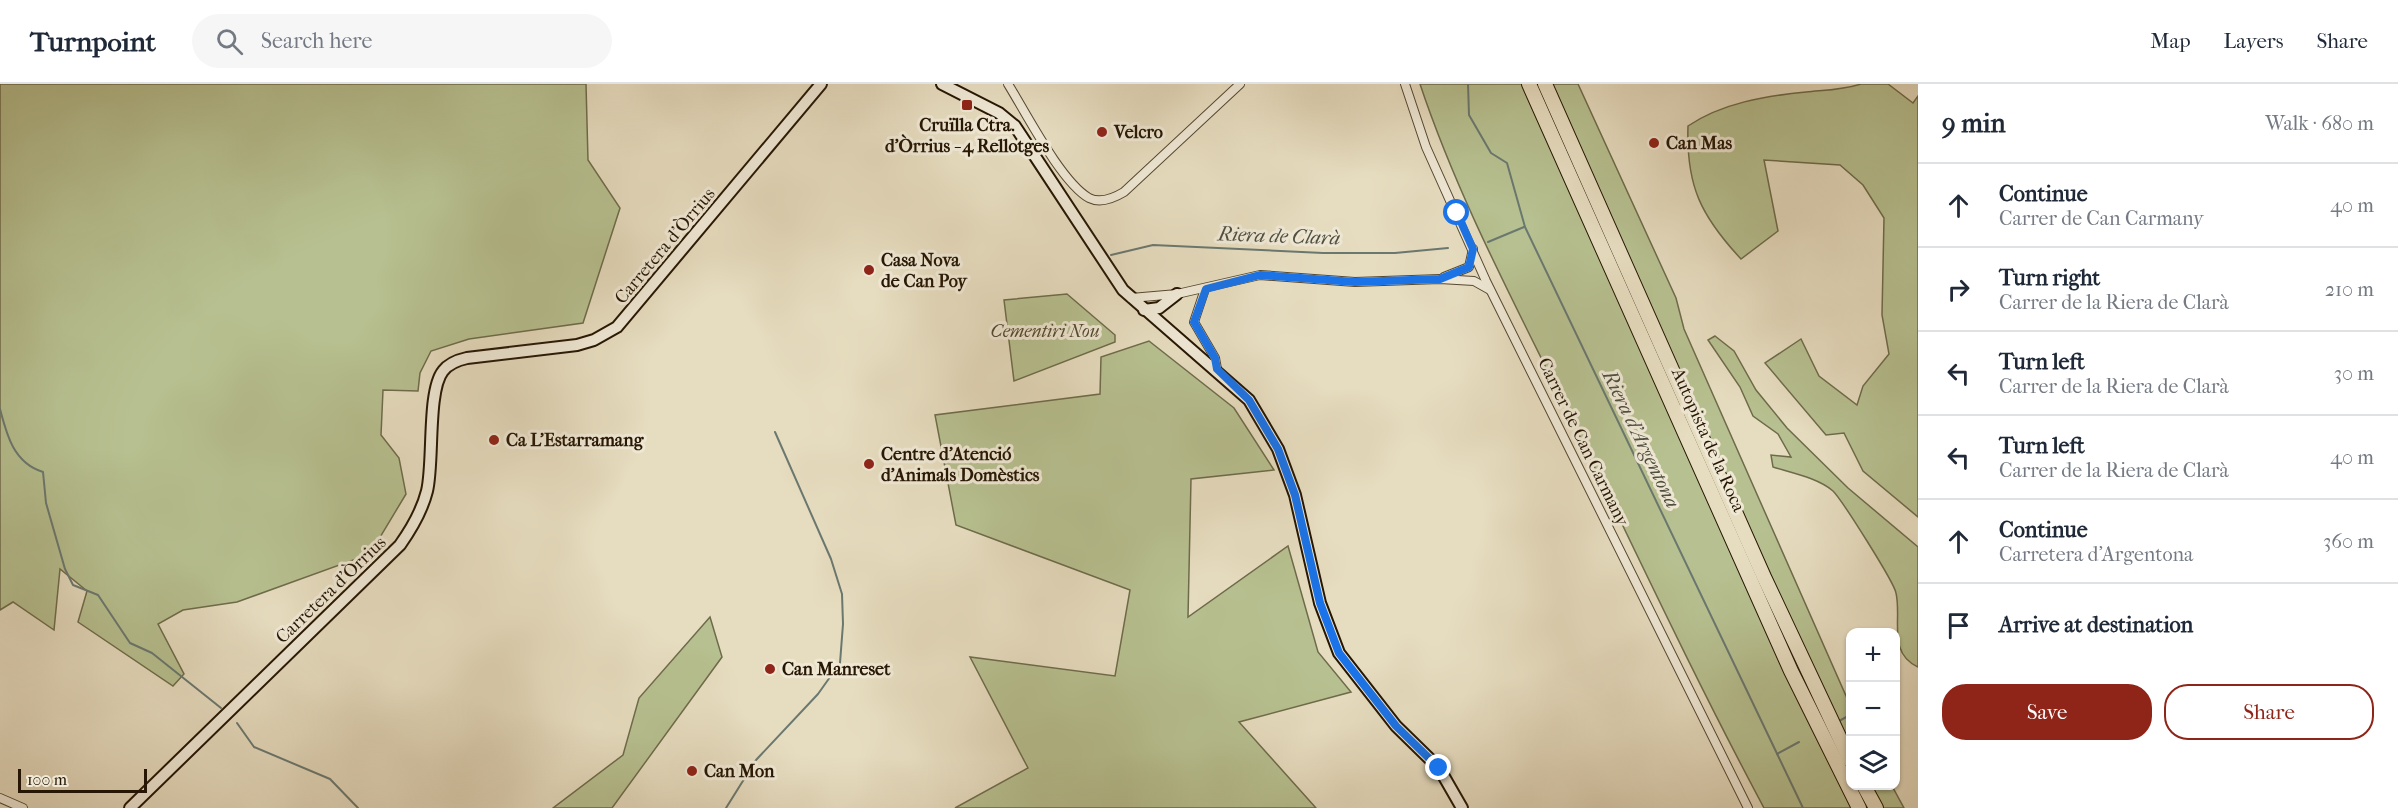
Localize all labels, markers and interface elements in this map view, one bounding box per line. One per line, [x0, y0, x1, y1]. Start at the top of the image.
search box [192, 14, 612, 68]
text: Turnpoint [30, 25, 156, 58]
icon: search [213, 25, 246, 58]
text: Search here [261, 28, 372, 54]
text: Map [2150, 29, 2191, 53]
text: Layers [2224, 29, 2283, 53]
text: Share [2316, 29, 2368, 53]
marker: Cruïlla Ctra. d'Òrrius - 4 Rellotges [960, 98, 974, 112]
text: 9 min [1942, 108, 2006, 139]
text: Walk · 680 m [2265, 112, 2374, 135]
place label: Cruïlla Ctra. d'Òrrius - 4 Rellotges [885, 115, 1049, 157]
place label: Velcro [1113, 122, 1163, 143]
marker: Velcro [1095, 125, 1109, 139]
place label: Can Mas [1666, 133, 1733, 154]
marker: Can Mas [1647, 136, 1661, 150]
text: Continue [1999, 181, 2088, 207]
street label: Carretera d'Òrrius [609, 182, 720, 308]
icon: ahead [1942, 189, 1975, 222]
text: 40 m [2330, 194, 2374, 217]
route start [1443, 199, 1469, 225]
text: Carrer de Can Carmany [1999, 207, 2204, 230]
water label: Riera de Clarà [1216, 222, 1340, 250]
place label: Casa Nova de Can Poy [881, 250, 968, 292]
marker: Casa Nova de Can Poy [862, 263, 876, 277]
text: Turn right [1999, 265, 2100, 291]
icon: right [1942, 273, 1975, 306]
text: 210 m [2325, 278, 2374, 301]
text: Carrer de la Riera de Clarà [1999, 291, 2229, 314]
park label: Cementiri Nou [990, 321, 1100, 342]
text: Turn left [1999, 349, 2085, 375]
street label: Carrer de Can Carmany [1533, 355, 1633, 531]
icon: left [1942, 357, 1975, 390]
text: 30 m [2334, 362, 2374, 385]
water label: Riera d'Argentona [1597, 364, 1684, 512]
street label: Autopista de la Roca [1666, 364, 1749, 516]
text: Carrer de la Riera de Clarà [1999, 375, 2229, 398]
place label: Ca L'Estarramang [506, 430, 645, 451]
marker: Ca L'Estarramang [487, 433, 501, 447]
text: Turn left [1999, 433, 2085, 459]
icon: left [1942, 441, 1975, 474]
place label: Centre d'Atenció d'Animals Domèstics [881, 444, 1040, 486]
text: 40 m [2330, 446, 2374, 469]
marker: Centre d'Atenció d'Animals Domèstics [862, 457, 876, 471]
text: Carrer de la Riera de Clarà [1999, 459, 2229, 482]
text: Continue [1999, 517, 2088, 543]
icon: ahead [1942, 525, 1975, 558]
street label: Carretera d'Òrrius [270, 530, 391, 648]
text: 360 m [2323, 530, 2374, 553]
text: Carretera d'Argentona [1999, 543, 2193, 566]
icon: arrive [1942, 609, 1975, 642]
text: Arrive at destination [1999, 612, 2193, 638]
map controls [1846, 628, 1900, 790]
button: + [1846, 628, 1900, 682]
place label: Can Manreset [782, 659, 891, 680]
marker: Can Manreset [763, 662, 777, 676]
button: − [1846, 682, 1900, 736]
button: Save [1942, 684, 2152, 740]
button: Share [2164, 684, 2374, 740]
button: layers [1846, 736, 1900, 790]
route end [1425, 754, 1451, 780]
place label: Can Mon [704, 761, 775, 782]
marker: Can Mon [685, 764, 699, 778]
scale bar [18, 766, 147, 794]
text: 100 m [27, 770, 67, 789]

